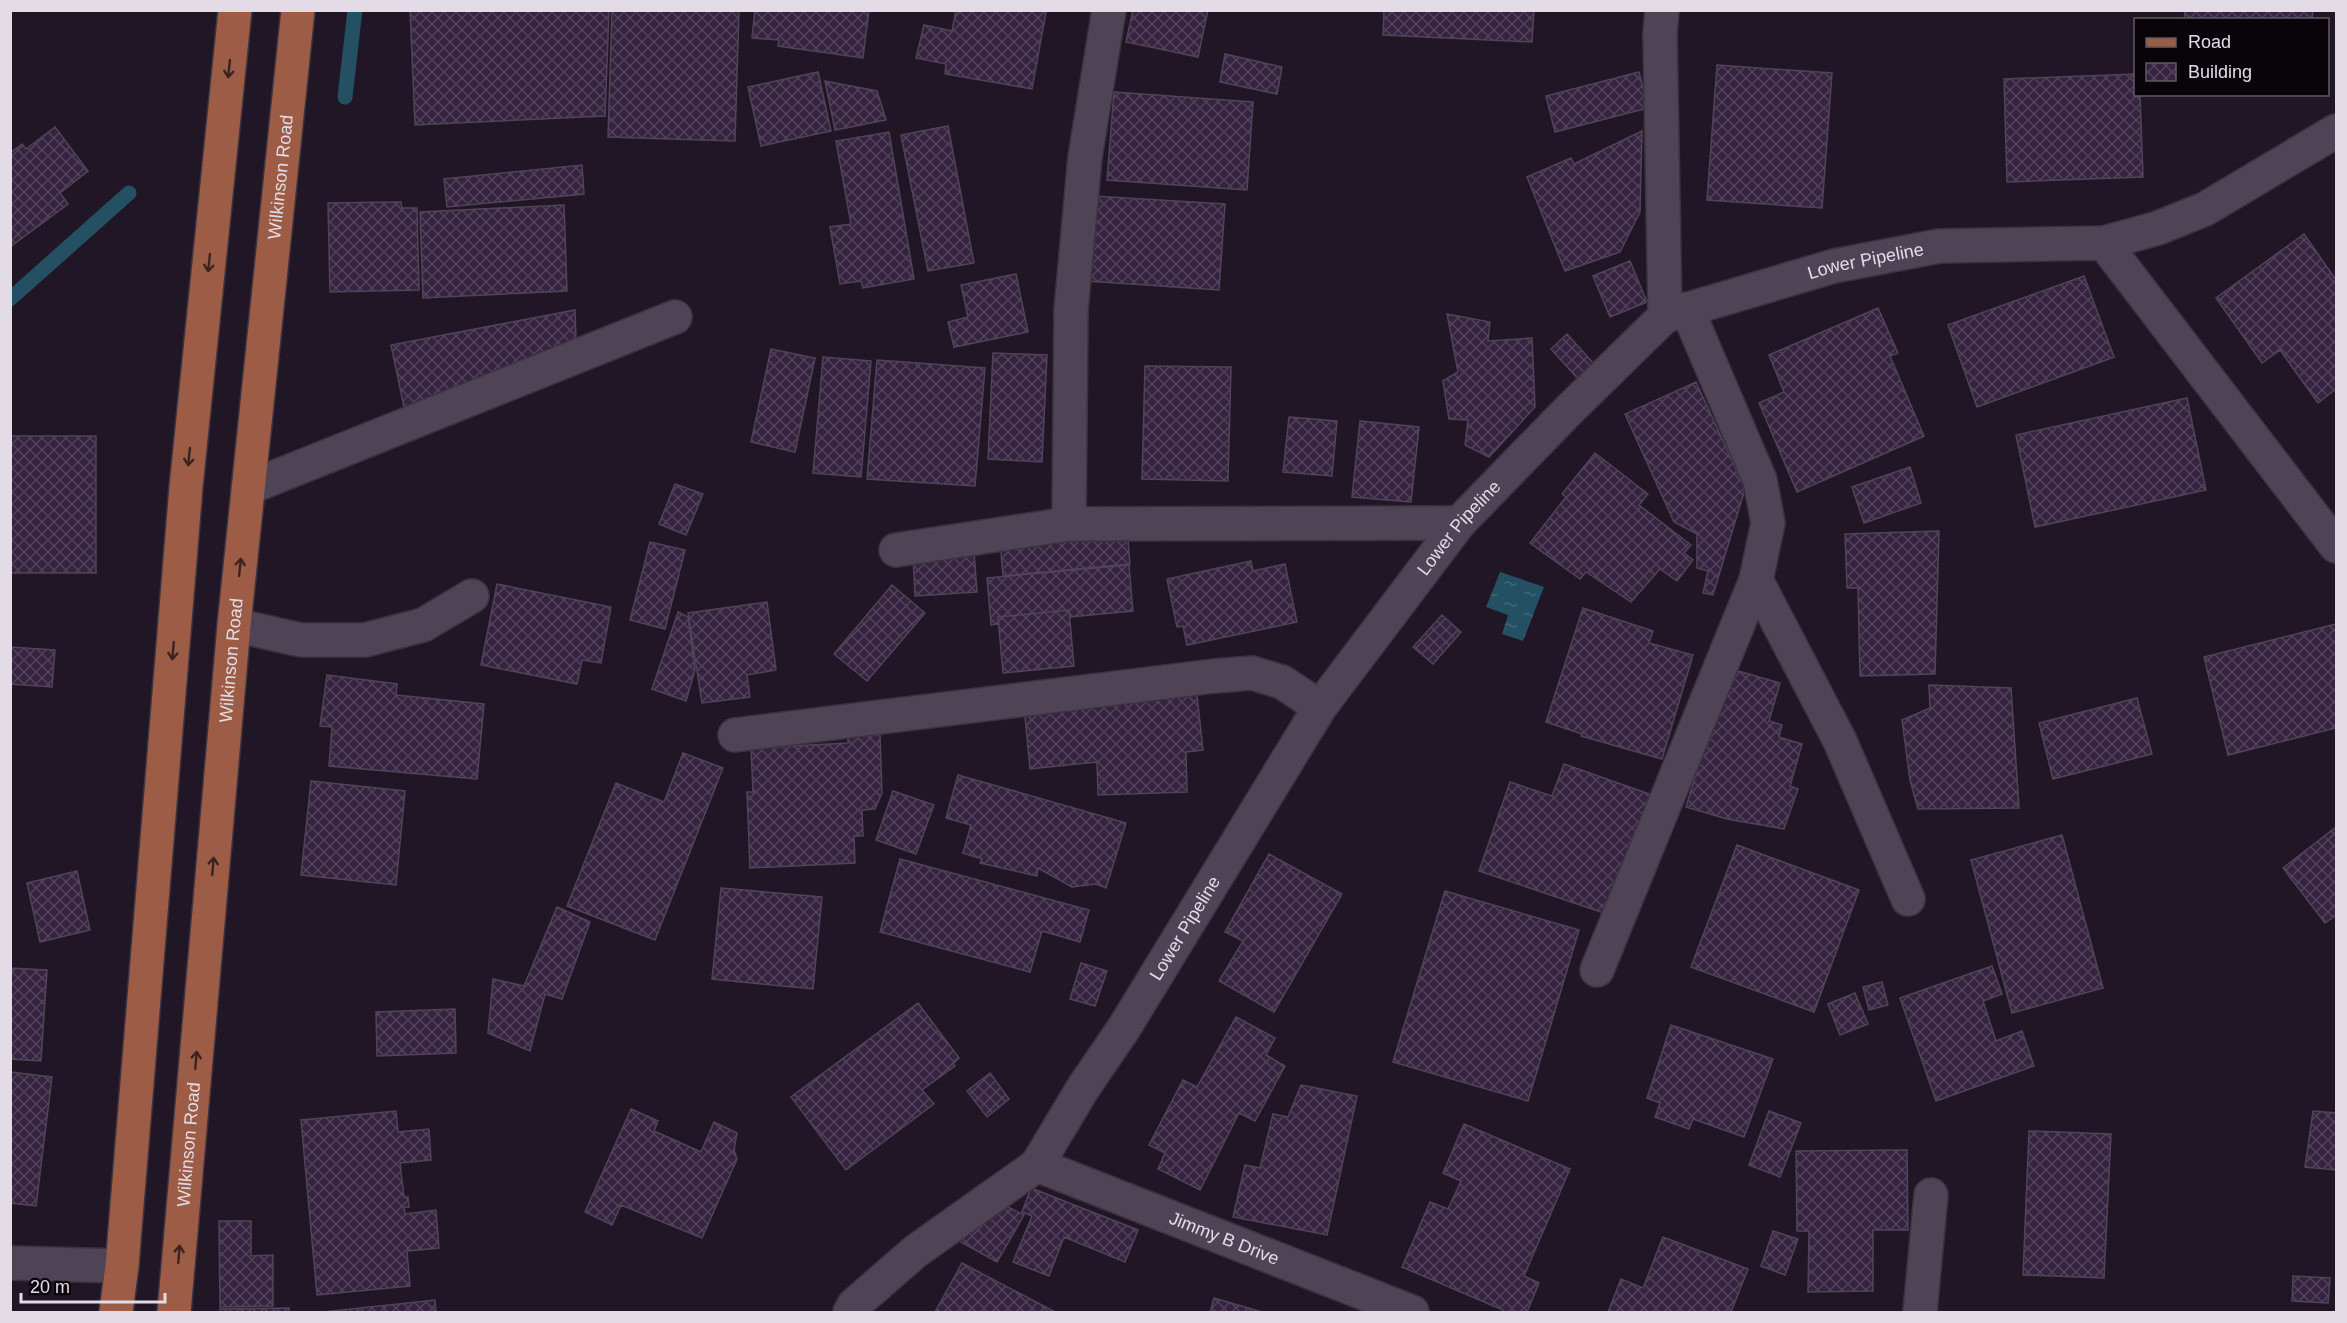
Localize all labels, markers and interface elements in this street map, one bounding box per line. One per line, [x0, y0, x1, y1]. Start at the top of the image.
legend [2134, 18, 2329, 96]
text: Road [2188, 32, 2231, 52]
one-way arrow [223, 58, 234, 78]
text: Building [2188, 62, 2252, 82]
street label: Wilkinson Road [264, 114, 297, 240]
street label: Lower Pipeline [1805, 239, 1925, 283]
one-way arrow [203, 252, 214, 272]
one-way arrow [183, 446, 194, 466]
street label: Lower Pipeline [1413, 476, 1505, 579]
one-way arrow [235, 557, 246, 577]
street label: Wilkinson Road [215, 597, 247, 724]
one-way arrow [167, 640, 178, 660]
one-way arrow [208, 856, 219, 876]
street label: Lower Pipeline [1146, 873, 1224, 984]
one-way arrow [191, 1050, 202, 1070]
street label: Wilkinson Road [173, 1081, 204, 1208]
street label: Jimmy B Drive [1166, 1208, 1282, 1269]
one-way arrow [174, 1245, 185, 1265]
scale bar [21, 1266, 165, 1304]
text: 20 m [30, 1277, 70, 1297]

